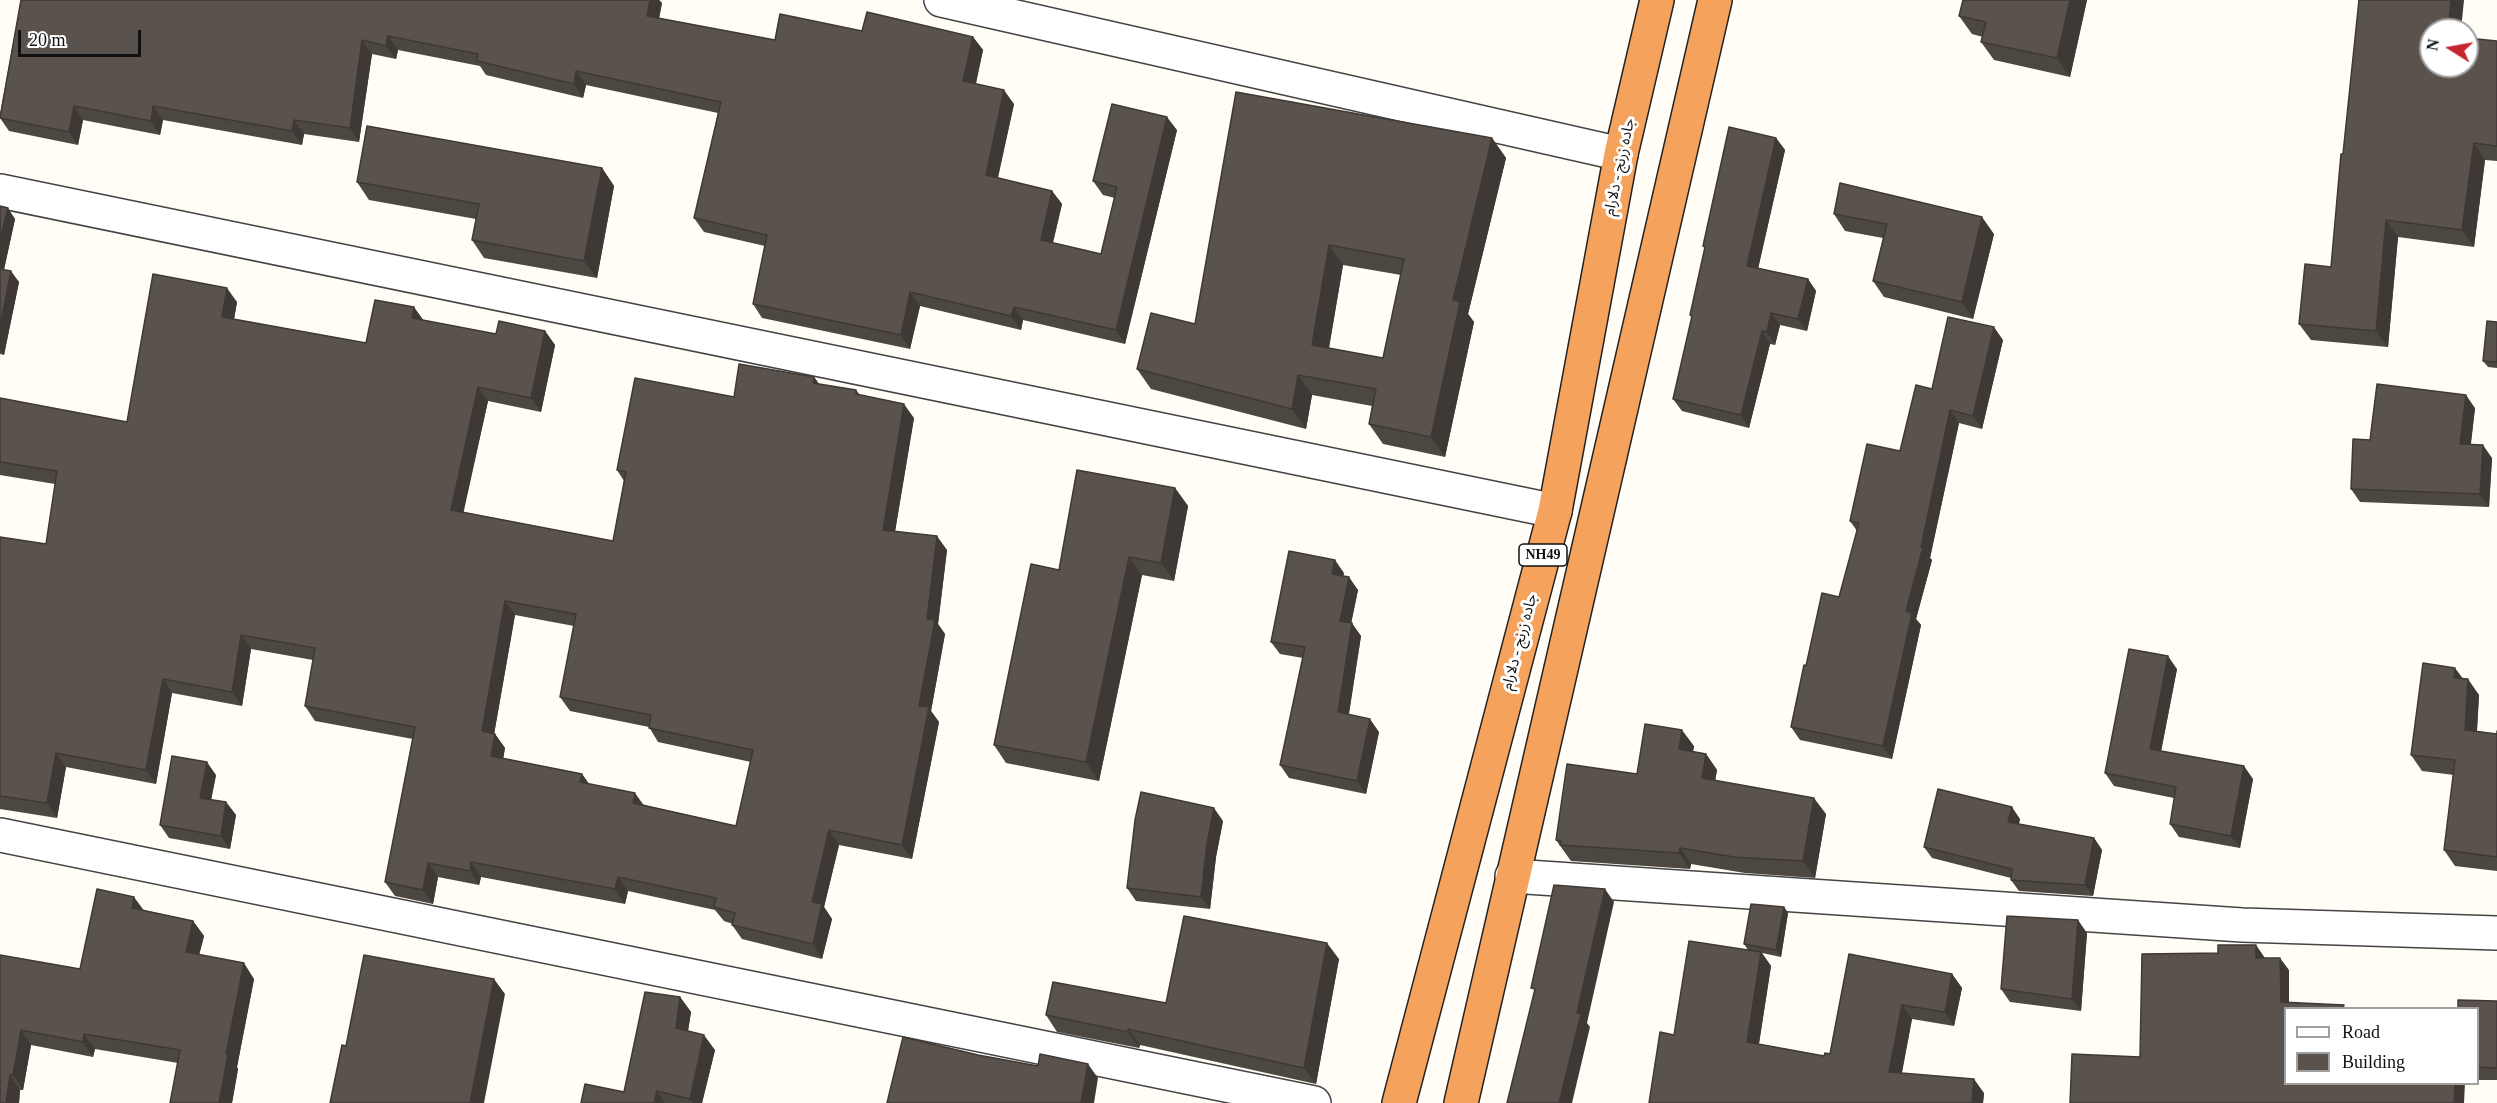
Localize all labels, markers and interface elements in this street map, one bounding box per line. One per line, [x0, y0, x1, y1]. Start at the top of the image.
scale bar [21, 18, 144, 56]
north arrow [2419, 18, 2479, 78]
text: 20 m [29, 30, 66, 50]
text: N [2423, 38, 2442, 52]
street label: جاده زرنج - دلارام [1601, 117, 1639, 217]
road number: NH49 [1519, 544, 1567, 566]
street label: جاده زرنج - دلارام [1499, 592, 1541, 692]
legend [2284, 1007, 2479, 1085]
text: Road [2342, 1022, 2380, 1042]
text: Building [2342, 1052, 2405, 1072]

